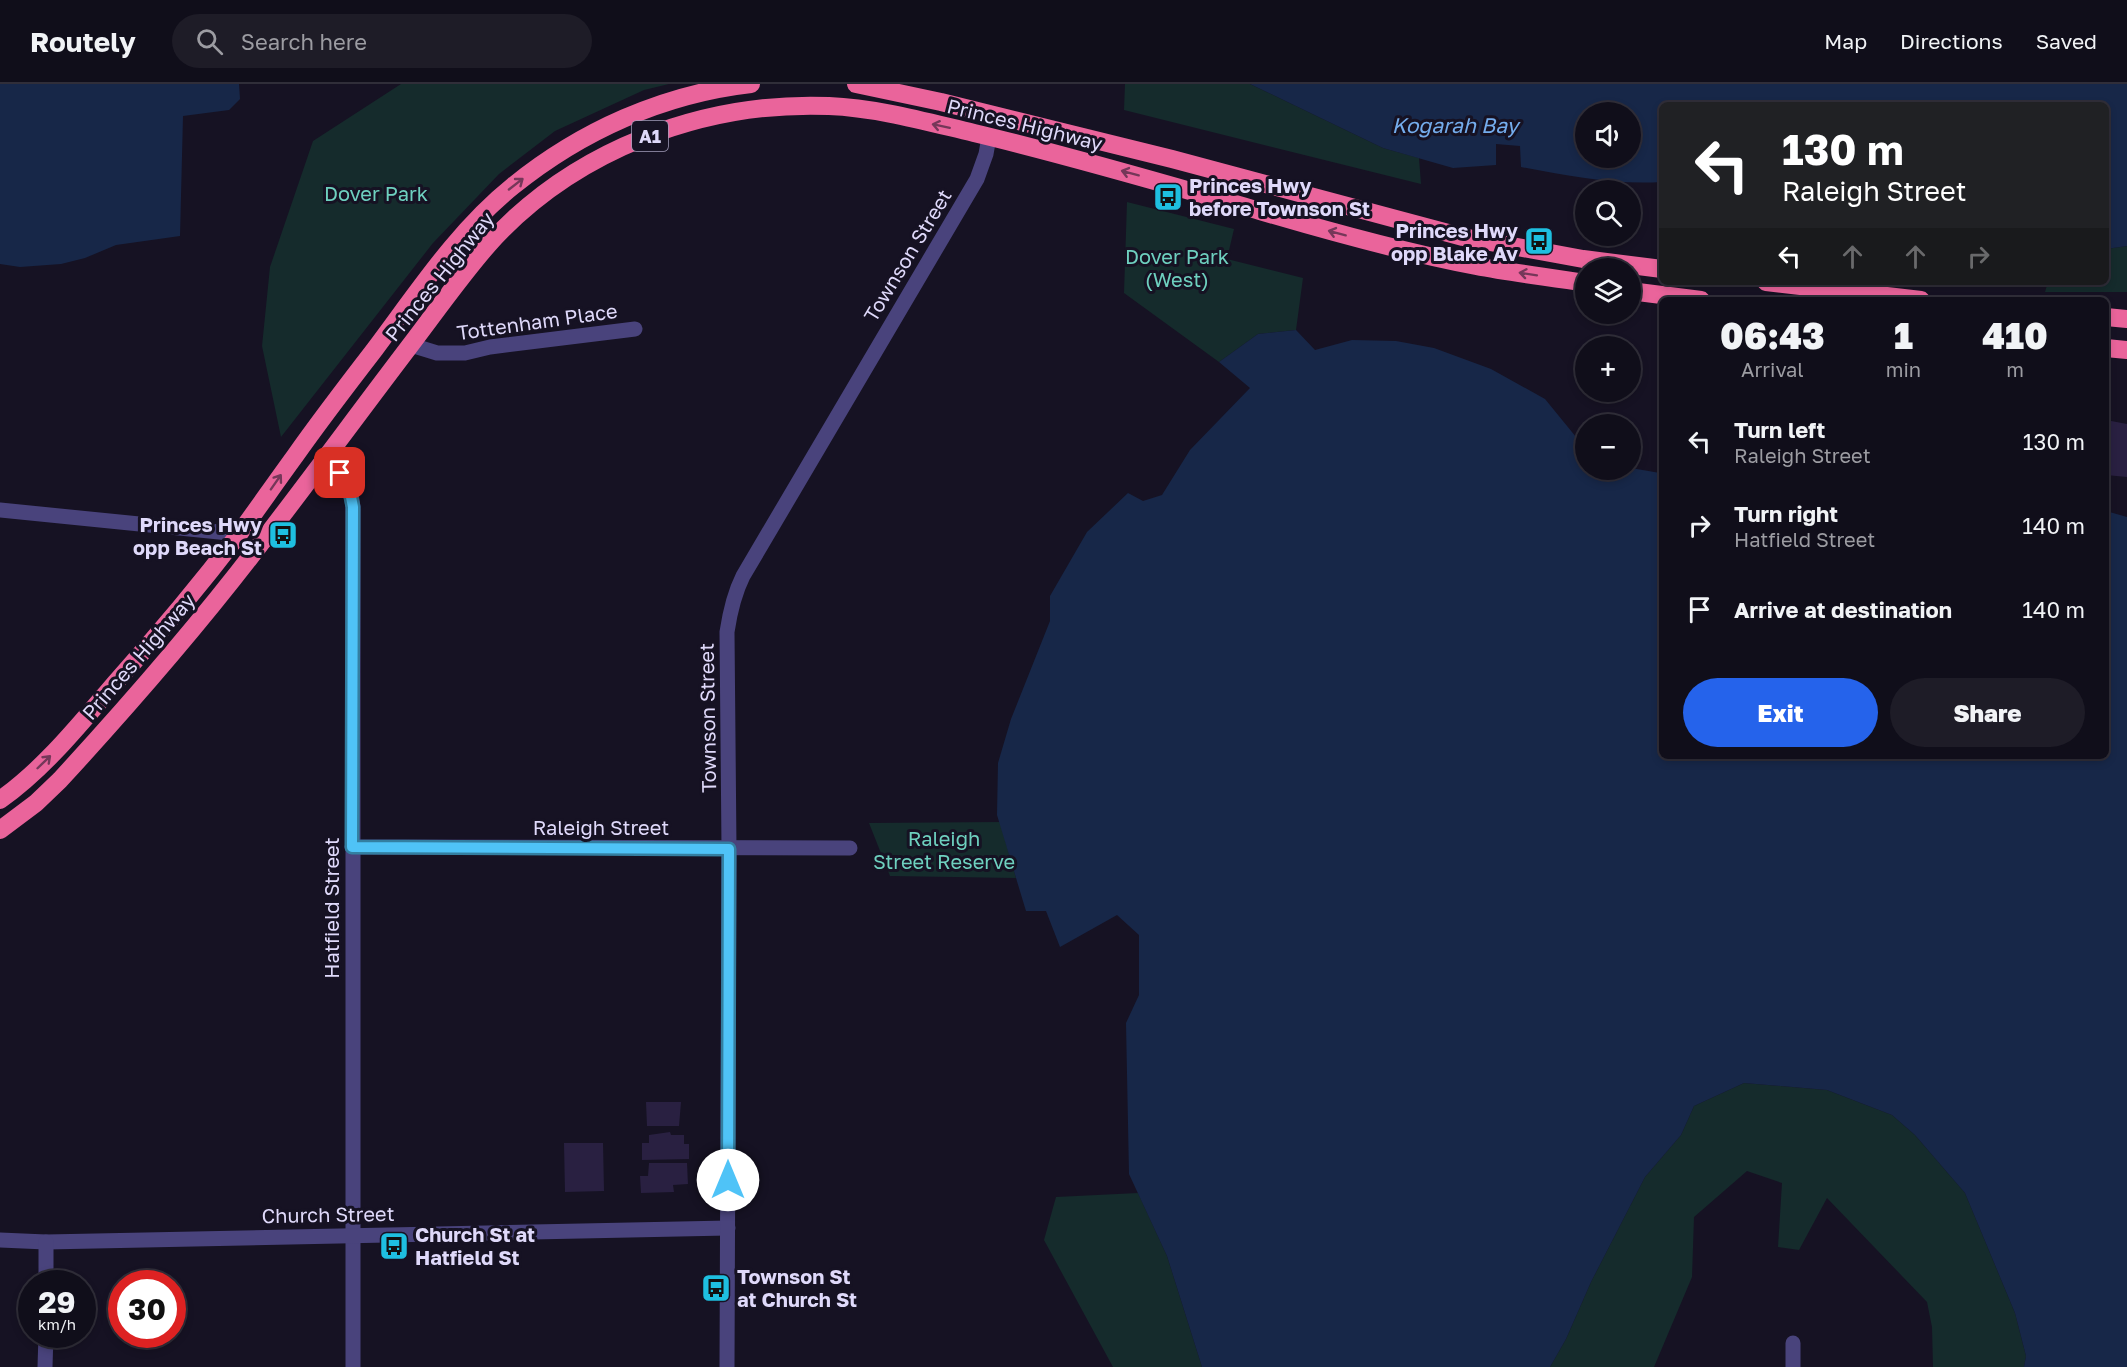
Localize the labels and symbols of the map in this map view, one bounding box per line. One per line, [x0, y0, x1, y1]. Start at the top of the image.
street label: Princes Highway [945, 93, 1105, 155]
water label: Kogarah Bay [1392, 112, 1522, 138]
one-way arrow [931, 120, 951, 131]
road number: A1 [632, 121, 668, 151]
one-way arrow [1121, 167, 1140, 178]
place label: Princes Hwy before Townson St [1189, 173, 1370, 220]
one-way arrow [508, 177, 524, 190]
park label: Dover Park [324, 181, 428, 205]
bus stop icon: Princes Hwy before Townson St [1152, 181, 1184, 213]
street label: Townson Street [858, 185, 956, 325]
street label: Princes Highway [379, 206, 499, 346]
place label: Princes Hwy opp Blake Av [1391, 218, 1518, 265]
bus stop icon: Princes Hwy opp Blake Av [1523, 225, 1555, 257]
one-way arrow [1328, 226, 1347, 238]
park label: Dover Park (West) [1125, 244, 1229, 291]
one-way arrow [1518, 268, 1538, 279]
street label: Tottenham Place [455, 298, 619, 344]
pin [314, 447, 365, 498]
one-way arrow [270, 475, 282, 491]
place label: Princes Hwy opp Beach St [133, 512, 262, 559]
bus stop icon: Princes Hwy opp Beach St [267, 519, 299, 551]
street label: Princes Highway [77, 588, 199, 724]
street label: Townson Street [694, 643, 720, 793]
one-way arrow [37, 754, 52, 769]
street label: Raleigh Street [533, 815, 669, 839]
park label: Raleigh Street Reserve [873, 826, 1015, 873]
street label: Hatfield Street [319, 837, 343, 979]
position arrow [696, 1148, 760, 1212]
street label: Church Street [261, 1201, 395, 1227]
place label: Church St at Hatfield St [415, 1222, 535, 1269]
bus stop icon: Church St at Hatfield St [378, 1230, 410, 1262]
place label: Townson St at Church St [737, 1264, 857, 1311]
speed limit sign: 30 [108, 1270, 186, 1348]
bus stop icon: Townson St at Church St [700, 1272, 732, 1304]

